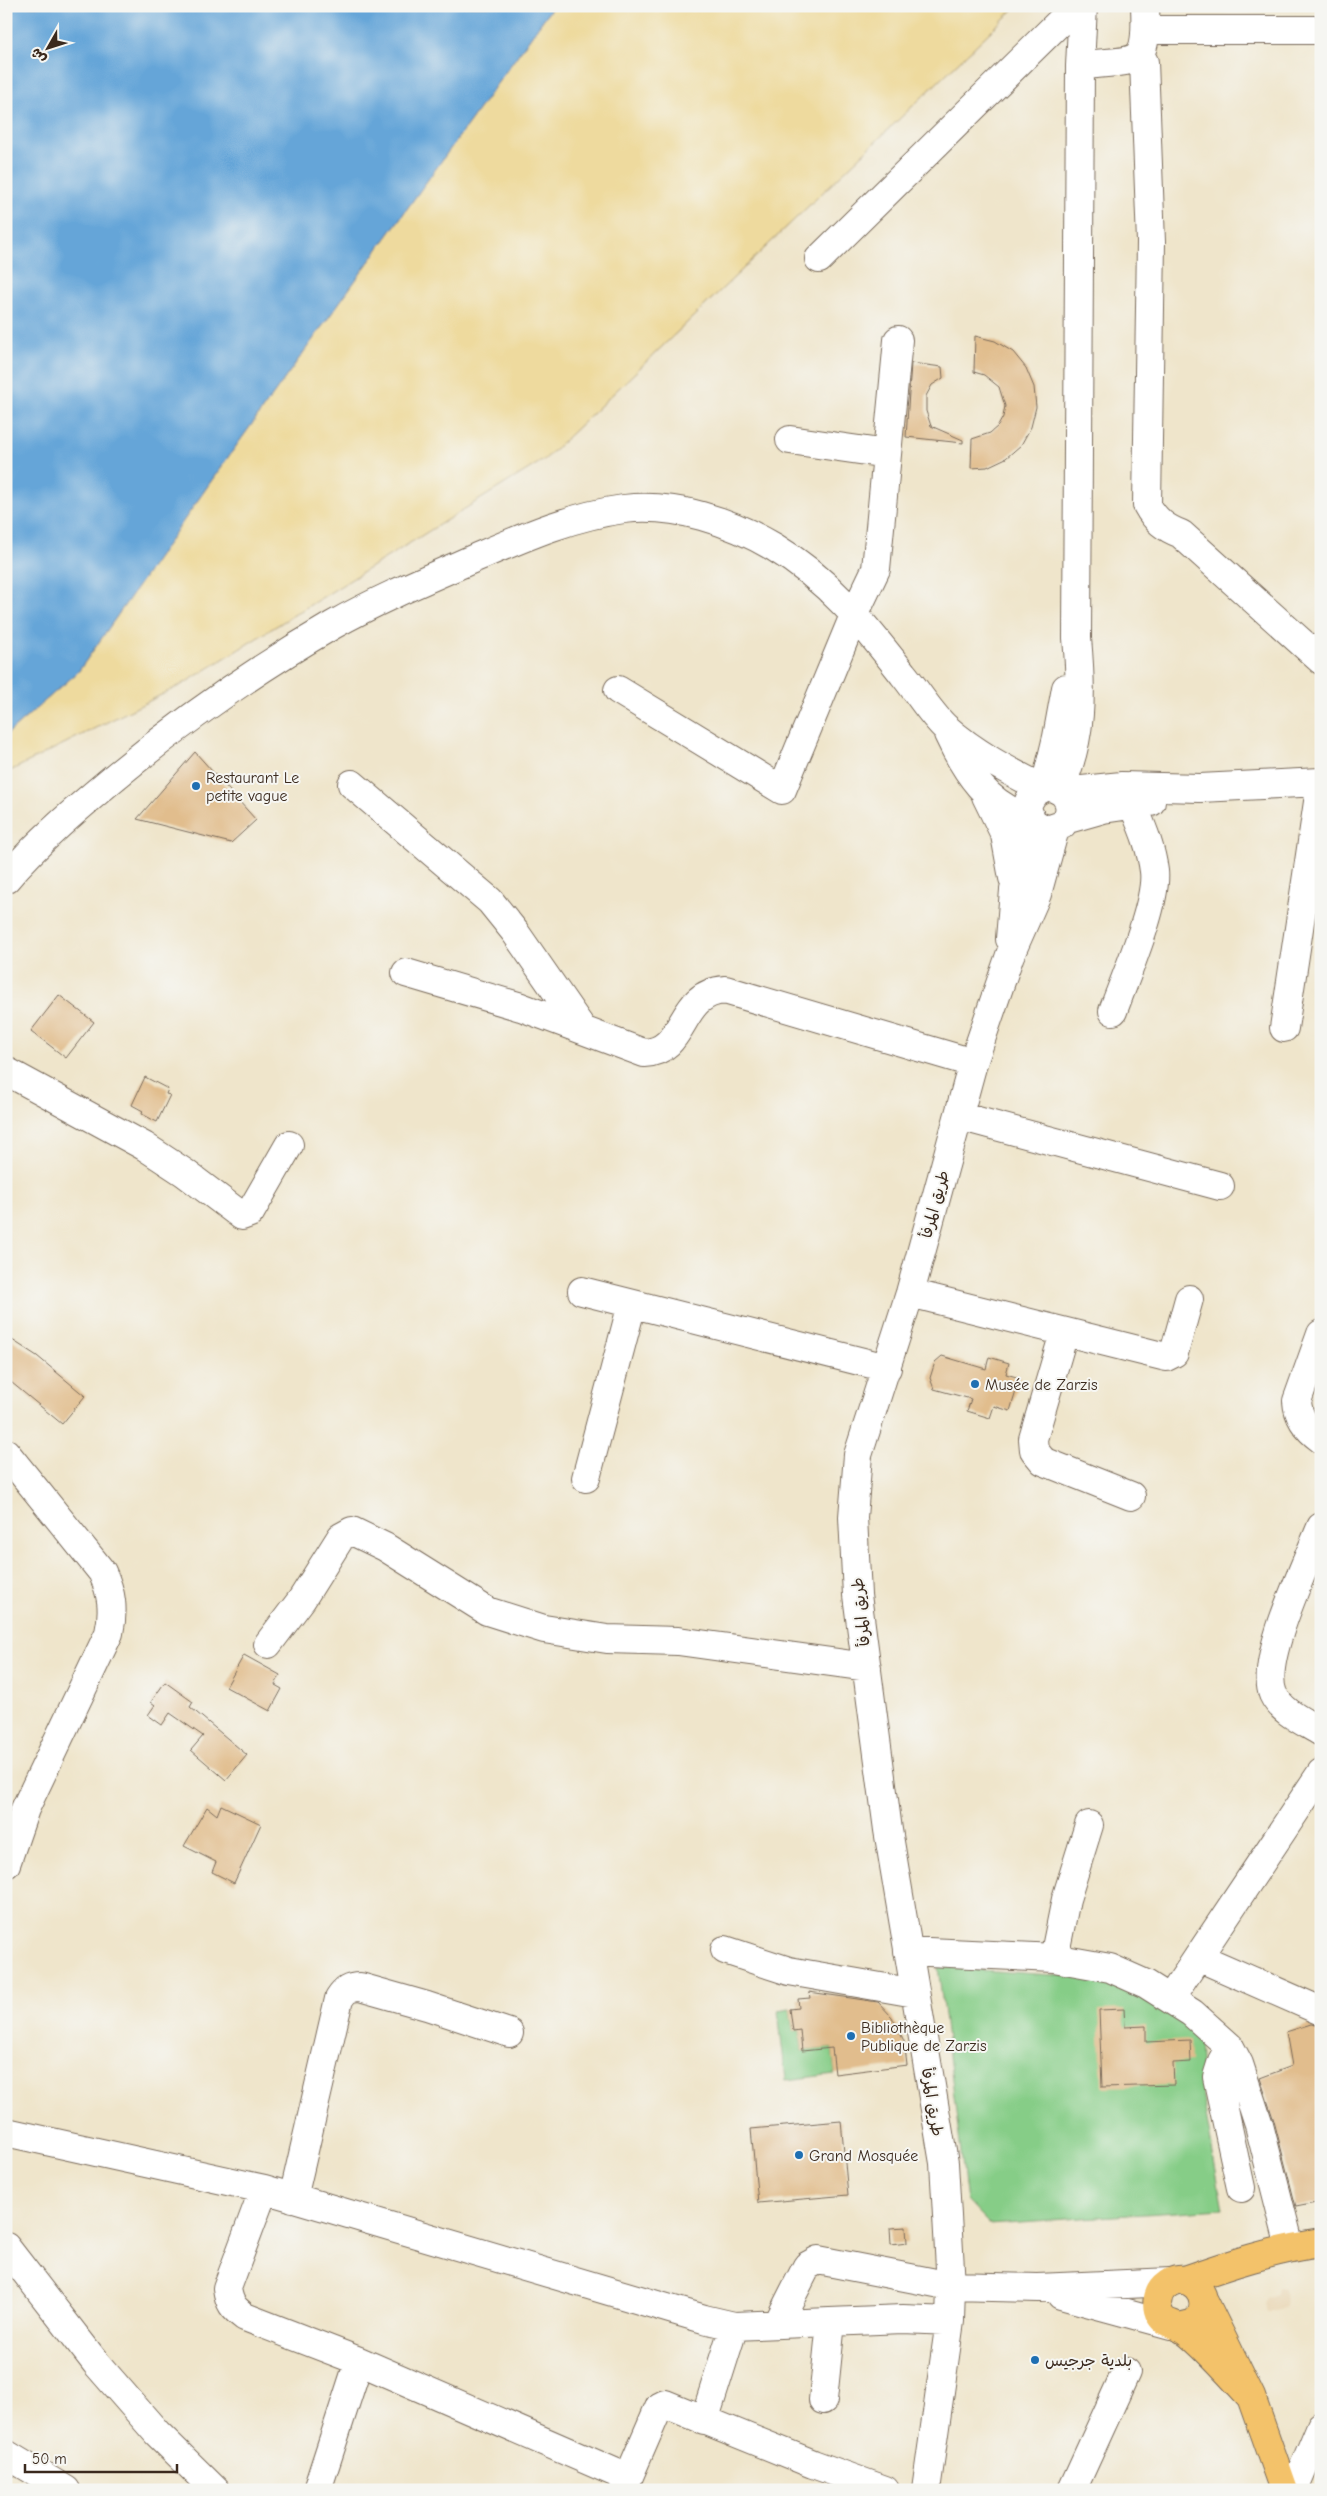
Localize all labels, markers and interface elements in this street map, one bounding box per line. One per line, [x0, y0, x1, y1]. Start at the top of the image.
north arrow [22, 22, 72, 72]
text: ش [27, 45, 50, 67]
place label: Restaurant Le petite vague [206, 769, 299, 805]
marker: Restaurant Le petite vague [190, 780, 202, 792]
street label: طريق المرفأ [917, 1168, 953, 1240]
place label: Musée de Zarzis [985, 1376, 1098, 1394]
marker: Musée de Zarzis [969, 1378, 981, 1390]
street label: طريق المرفأ [848, 1576, 874, 1647]
place label: Bibliothèque Publique de Zarzis [861, 2019, 987, 2055]
marker: Bibliothèque Publique de Zarzis [845, 2030, 857, 2042]
street label: طريق المرفأ [918, 2067, 946, 2138]
place label: Grand Mosquée [809, 2147, 918, 2165]
marker: Grand Mosquée [793, 2149, 805, 2161]
place label: بلدية جرجيس [1045, 2352, 1132, 2370]
marker: بلدية جرجيس [1029, 2354, 1041, 2366]
scale bar [25, 2441, 178, 2473]
text: 50 m [32, 2450, 67, 2468]

